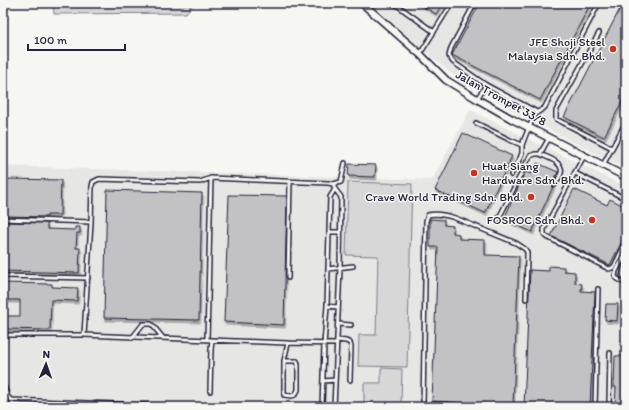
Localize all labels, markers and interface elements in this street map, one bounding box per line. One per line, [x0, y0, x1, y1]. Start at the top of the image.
scale bar [28, 26, 125, 52]
text: 100 m [34, 33, 67, 47]
place label: JFE Shoji Steel Malaysia Sdn. Bhd. [508, 35, 606, 63]
marker: JFE Shoji Steel Malaysia Sdn. Bhd. [608, 44, 618, 54]
street label: Jalan Trompet 33/8 [453, 67, 549, 129]
place label: Huat Siang Hardware Sdn. Bhd. [482, 159, 584, 187]
marker: Huat Siang Hardware Sdn. Bhd. [469, 168, 479, 178]
place label: Crave World Trading Sdn. Bhd. [365, 190, 523, 204]
marker: Crave World Trading Sdn. Bhd. [526, 192, 536, 202]
place label: FOSROC Sdn. Bhd. [487, 213, 584, 227]
marker: FOSROC Sdn. Bhd. [587, 215, 597, 225]
north arrow [26, 344, 66, 384]
text: N [42, 348, 50, 361]

